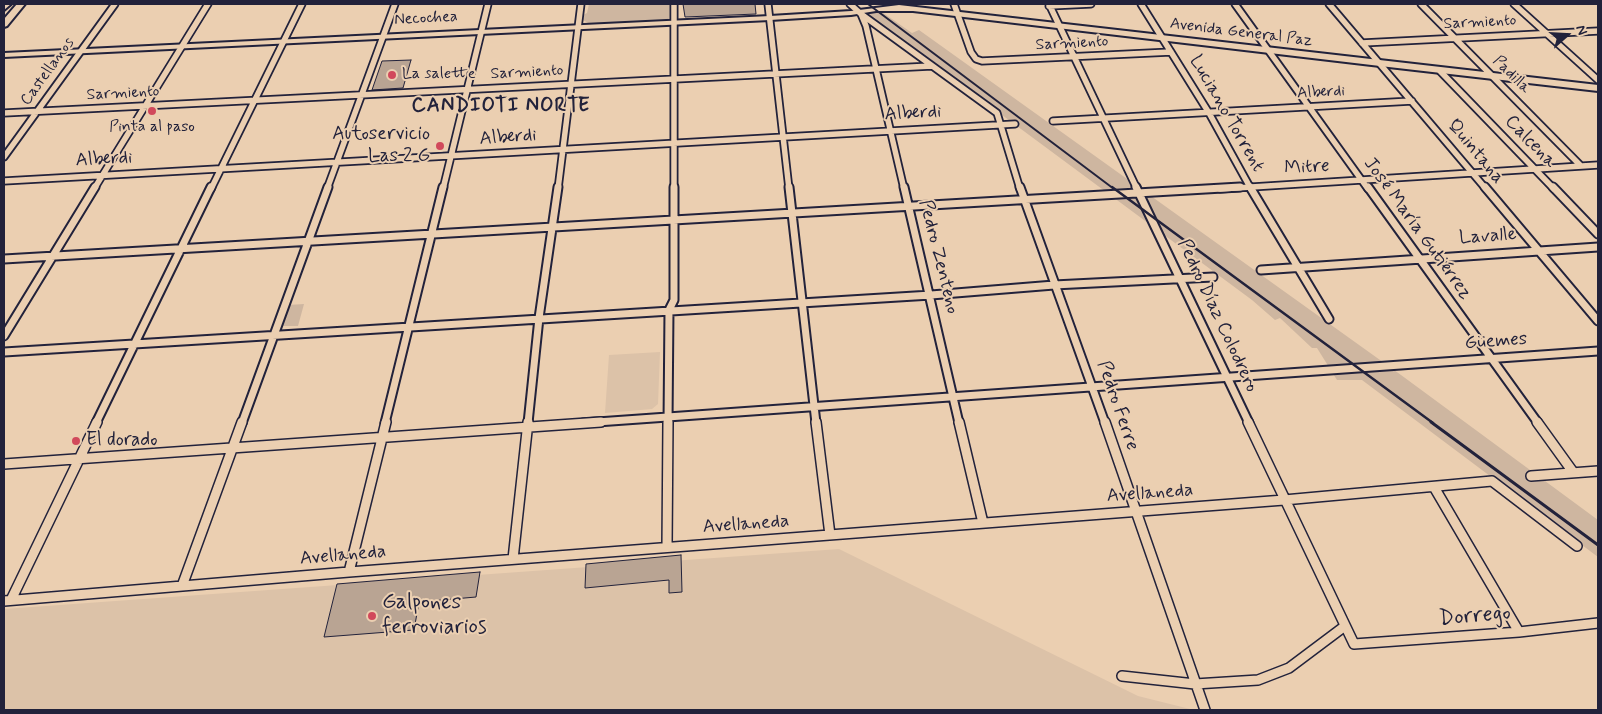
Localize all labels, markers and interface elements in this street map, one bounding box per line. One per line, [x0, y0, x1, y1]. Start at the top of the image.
street label: Necochea [394, 8, 458, 30]
north arrow [1542, 10, 1592, 60]
street label: Sarmiento [1443, 12, 1517, 34]
street label: Avenida General Paz [1169, 15, 1313, 51]
text: N [1571, 23, 1591, 37]
street label: Sarmiento [1035, 33, 1109, 55]
street label: Castellanos [17, 34, 79, 110]
street label: Luciano Torrent [1183, 52, 1269, 176]
street label: Padilla [1488, 52, 1534, 98]
street label: Sarmiento [490, 62, 564, 84]
place label: La salette [402, 65, 476, 85]
marker: La salette [386, 69, 398, 81]
street label: Alberdi [1297, 82, 1345, 104]
street label: Sarmiento [86, 83, 160, 105]
district label: CANDIOTI NORTE [406, 95, 596, 119]
street label: Alberdi [884, 101, 942, 127]
marker: Pinta al paso [146, 105, 158, 117]
street label: Calcena [1499, 111, 1561, 173]
street label: Quintana [1441, 115, 1509, 189]
place label: Pinta al paso [109, 118, 195, 138]
place label: Autoservicio Las 2 G [332, 124, 430, 168]
street label: Alberdi [479, 125, 537, 151]
marker: Autoservicio Las 2 G [434, 140, 446, 152]
street label: Alberdi [75, 147, 133, 173]
street label: José María Gutiérrez [1358, 153, 1476, 305]
street label: Mitre [1284, 155, 1330, 181]
street label: Pedro Zenteno [913, 198, 963, 316]
street label: Lavalle [1459, 224, 1517, 250]
street label: Pedro Díaz Colodrero [1172, 236, 1262, 396]
street label: Güemes [1464, 328, 1528, 356]
street label: Pedro Ferre [1091, 358, 1143, 454]
place label: El dorado [86, 430, 158, 452]
marker: El dorado [70, 435, 82, 447]
street label: Avellaneda [1106, 480, 1194, 508]
street label: Avellaneda [702, 511, 790, 539]
street label: Avellaneda [299, 541, 387, 571]
place label: Galpones ferroviarios [382, 590, 487, 641]
street label: Dorrego [1438, 601, 1512, 633]
marker: Galpones ferroviarios [366, 610, 378, 622]

